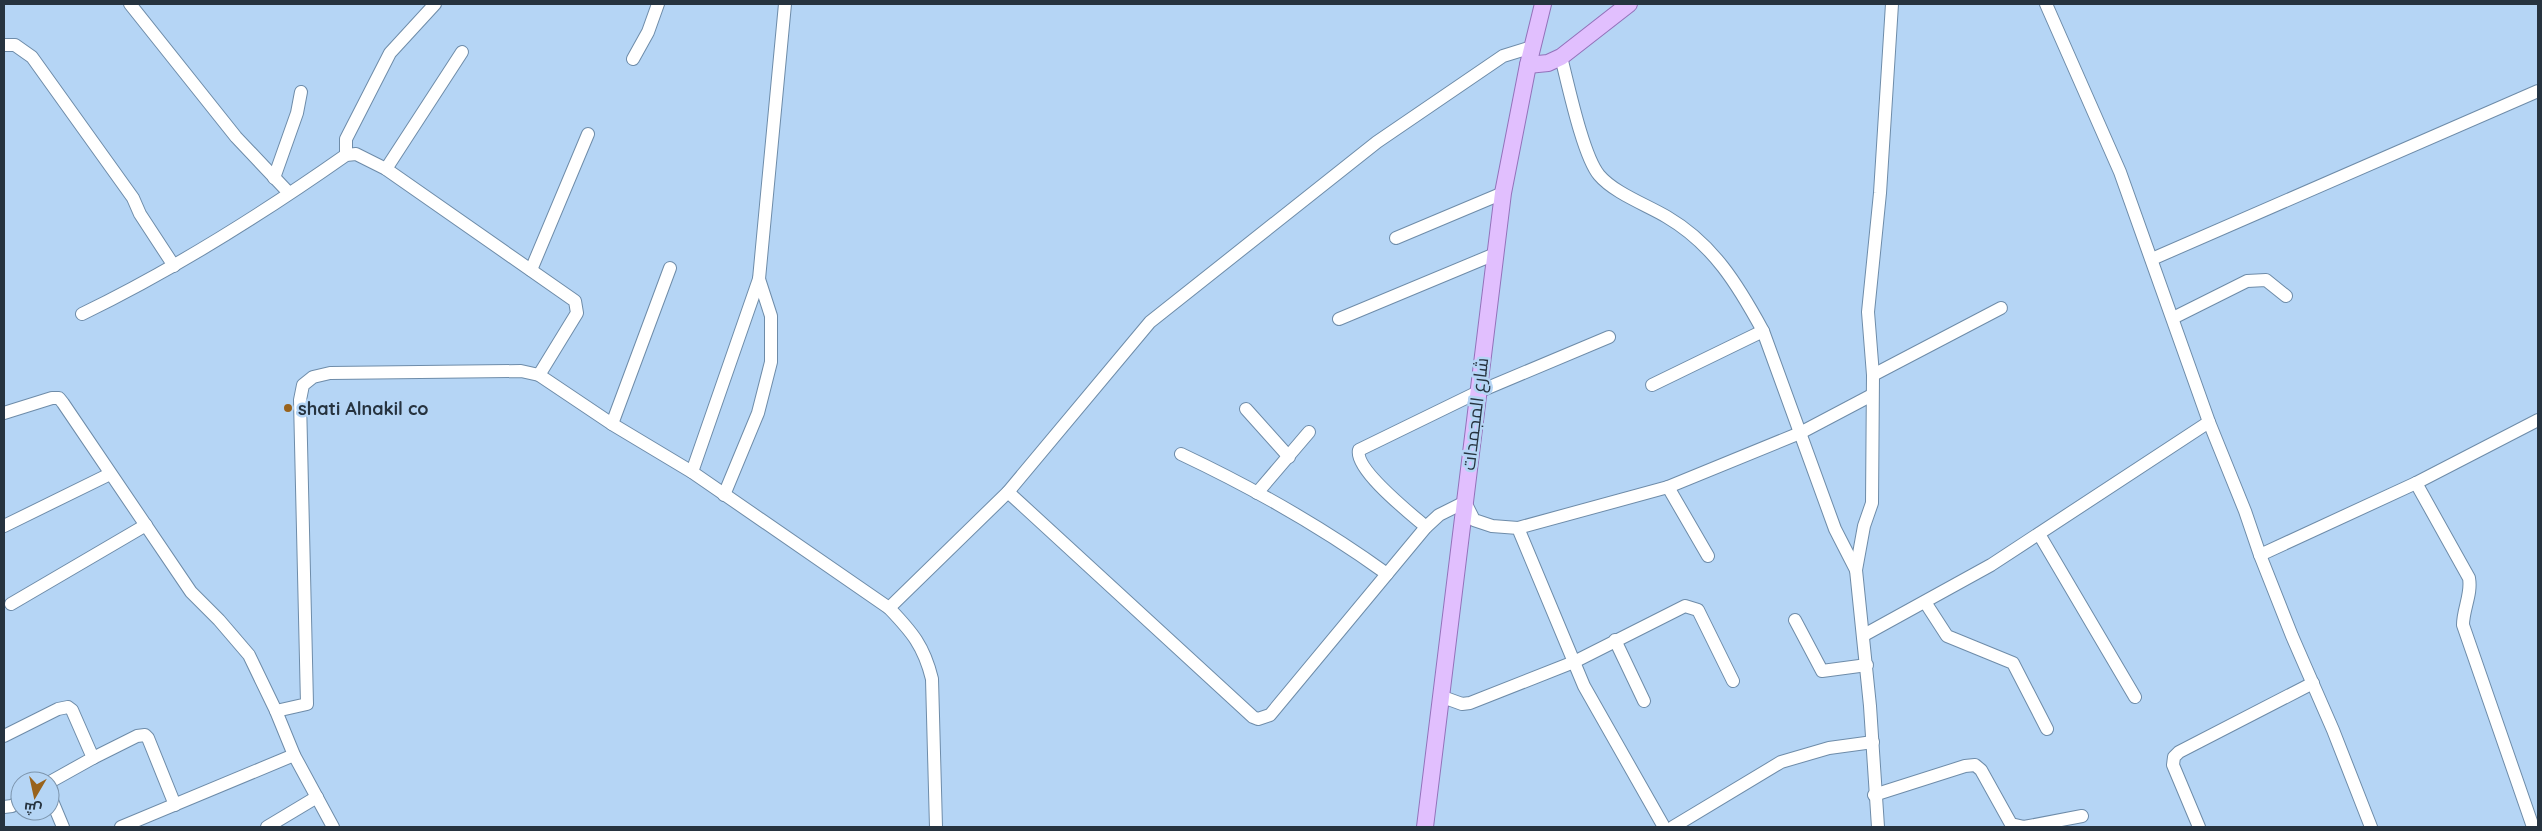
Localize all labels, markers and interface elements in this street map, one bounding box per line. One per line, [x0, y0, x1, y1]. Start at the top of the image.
street label: شارع المجمدات [1457, 356, 1494, 472]
place label: shati Alnakil co [298, 397, 429, 420]
marker: shati Alnakil co [282, 402, 294, 414]
north arrow [10, 771, 60, 821]
text: ش [23, 799, 43, 819]

